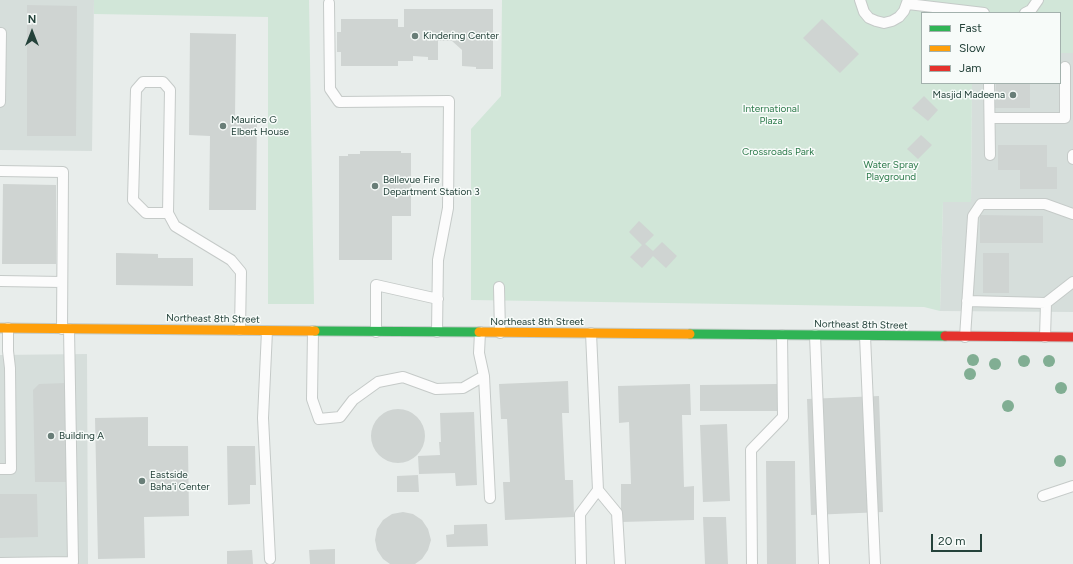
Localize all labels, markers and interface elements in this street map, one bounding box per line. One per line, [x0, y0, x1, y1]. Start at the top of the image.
north arrow [12, 12, 52, 52]
legend [921, 12, 1061, 84]
text: N [28, 13, 36, 26]
text: Fast [959, 21, 982, 35]
place label: Kindering Center [423, 30, 499, 42]
marker: Kindering Center [410, 31, 420, 41]
text: Slow [959, 41, 985, 55]
text: Jam [959, 61, 982, 75]
place label: Masjid Madeena [932, 89, 1005, 101]
marker: Masjid Madeena [1008, 90, 1018, 100]
park label: International Plaza [743, 103, 799, 126]
place label: Maurice G Elbert House [231, 114, 289, 138]
marker: Maurice G Elbert House [218, 121, 228, 131]
park label: Crossroads Park [742, 146, 814, 158]
park label: Water Spray Playground [863, 159, 919, 182]
place label: Bellevue Fire Department Station 3 [383, 174, 480, 198]
marker: Bellevue Fire Department Station 3 [370, 181, 380, 191]
street label: Northeast 8th Street [166, 312, 260, 326]
street label: Northeast 8th Street [490, 316, 584, 328]
street label: Northeast 8th Street [814, 318, 908, 332]
place label: Building A [59, 430, 104, 442]
marker: Building A [46, 431, 56, 441]
place label: Eastside Baha'i Center [150, 469, 210, 492]
marker: Eastside Baha'i Center [137, 476, 147, 486]
scale bar [933, 526, 984, 552]
text: 20 m [938, 534, 966, 548]

